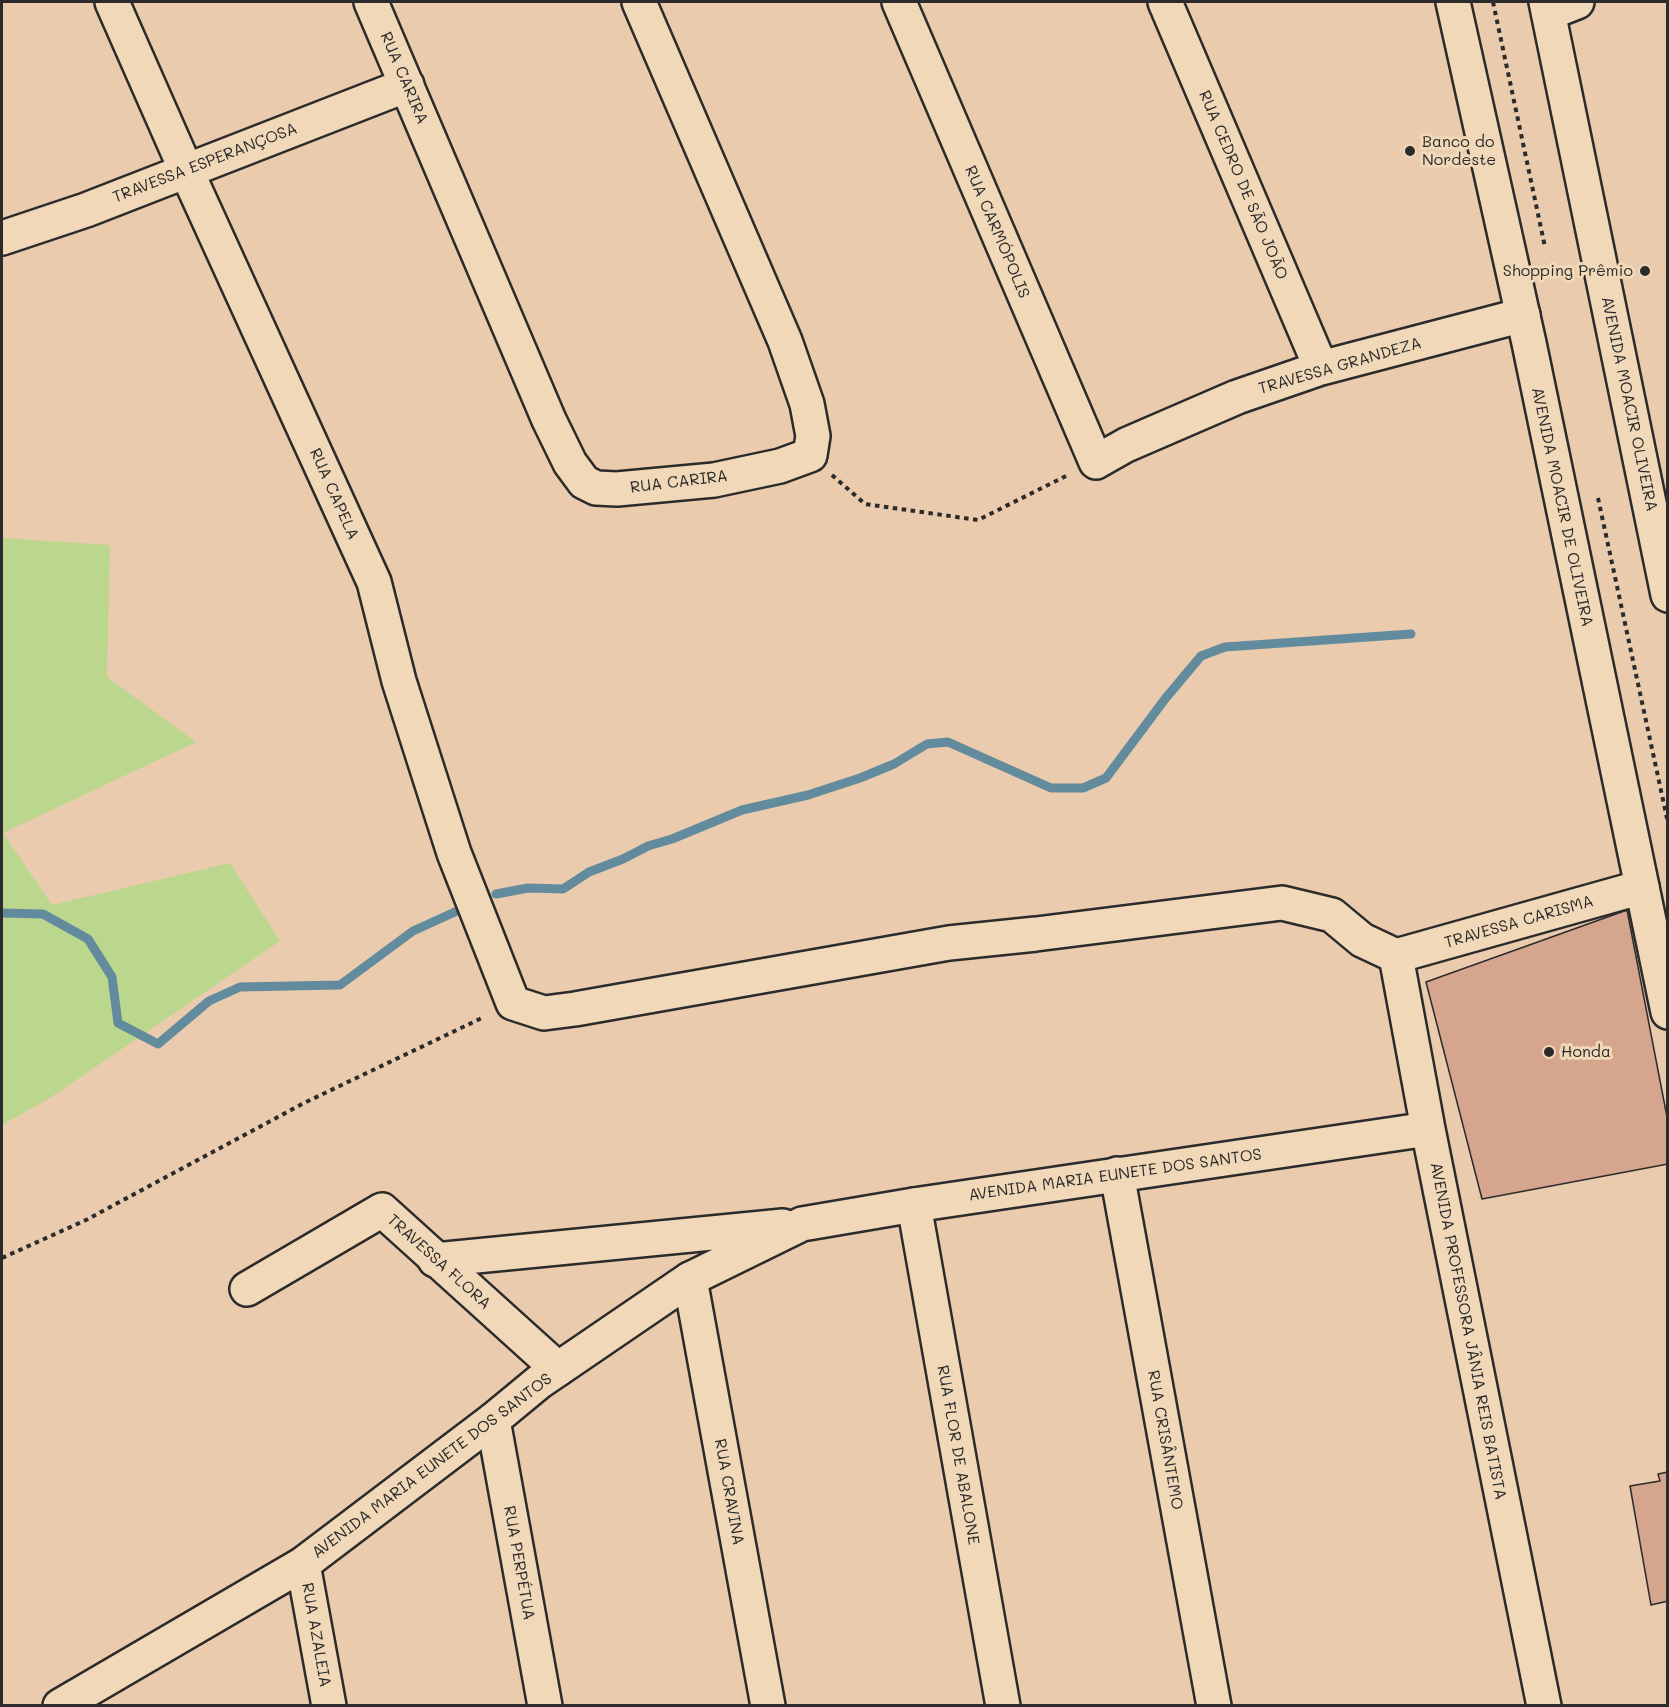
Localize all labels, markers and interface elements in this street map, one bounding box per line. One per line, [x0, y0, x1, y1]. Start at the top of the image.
street label: RUA CARIRA [376, 29, 432, 127]
street label: RUA CEDRO DE SÃO JOÃO [1194, 88, 1292, 282]
street label: TRAVESSA ESPERANÇOSA [110, 119, 300, 207]
place label: Banco do Nordeste [1422, 132, 1496, 170]
marker: Banco do Nordeste [1403, 144, 1417, 158]
street label: RUA CARMÓPOLIS [960, 163, 1034, 301]
place label: Shopping Prêmio [1503, 261, 1633, 281]
marker: Shopping Prêmio [1638, 264, 1652, 278]
street label: AVENIDA MOACIR OLIVEIRA [1597, 295, 1661, 513]
street label: TRAVESSA GRANDEZA [1256, 334, 1424, 398]
street label: AVENIDA MOACIR DE OLIVEIRA [1527, 385, 1597, 629]
street label: RUA CAPELA [305, 445, 363, 543]
street label: RUA CARIRA [629, 466, 729, 498]
street label: TRAVESSA CARISMA [1442, 892, 1596, 952]
place label: Honda [1561, 1042, 1611, 1062]
marker: Honda [1542, 1045, 1556, 1059]
street label: AVENIDA MARIA EUNETE DOS SANTOS [967, 1145, 1263, 1205]
street label: AVENIDA PROFESSORA JÂNIA REIS BATISTA [1426, 1161, 1510, 1501]
street label: TRAVESSA FLORA [383, 1210, 495, 1314]
street label: RUA FLOR DE ABALONE [933, 1364, 983, 1546]
street label: AVENIDA MARIA EUNETE DOS SANTOS [308, 1369, 556, 1563]
street label: RUA CRISÂNTEMO [1143, 1369, 1187, 1511]
street label: RUA CRAVINA [710, 1437, 748, 1547]
street label: RUA PERPÉTUA [499, 1504, 539, 1622]
street label: RUA AZALEIA [297, 1581, 335, 1689]

